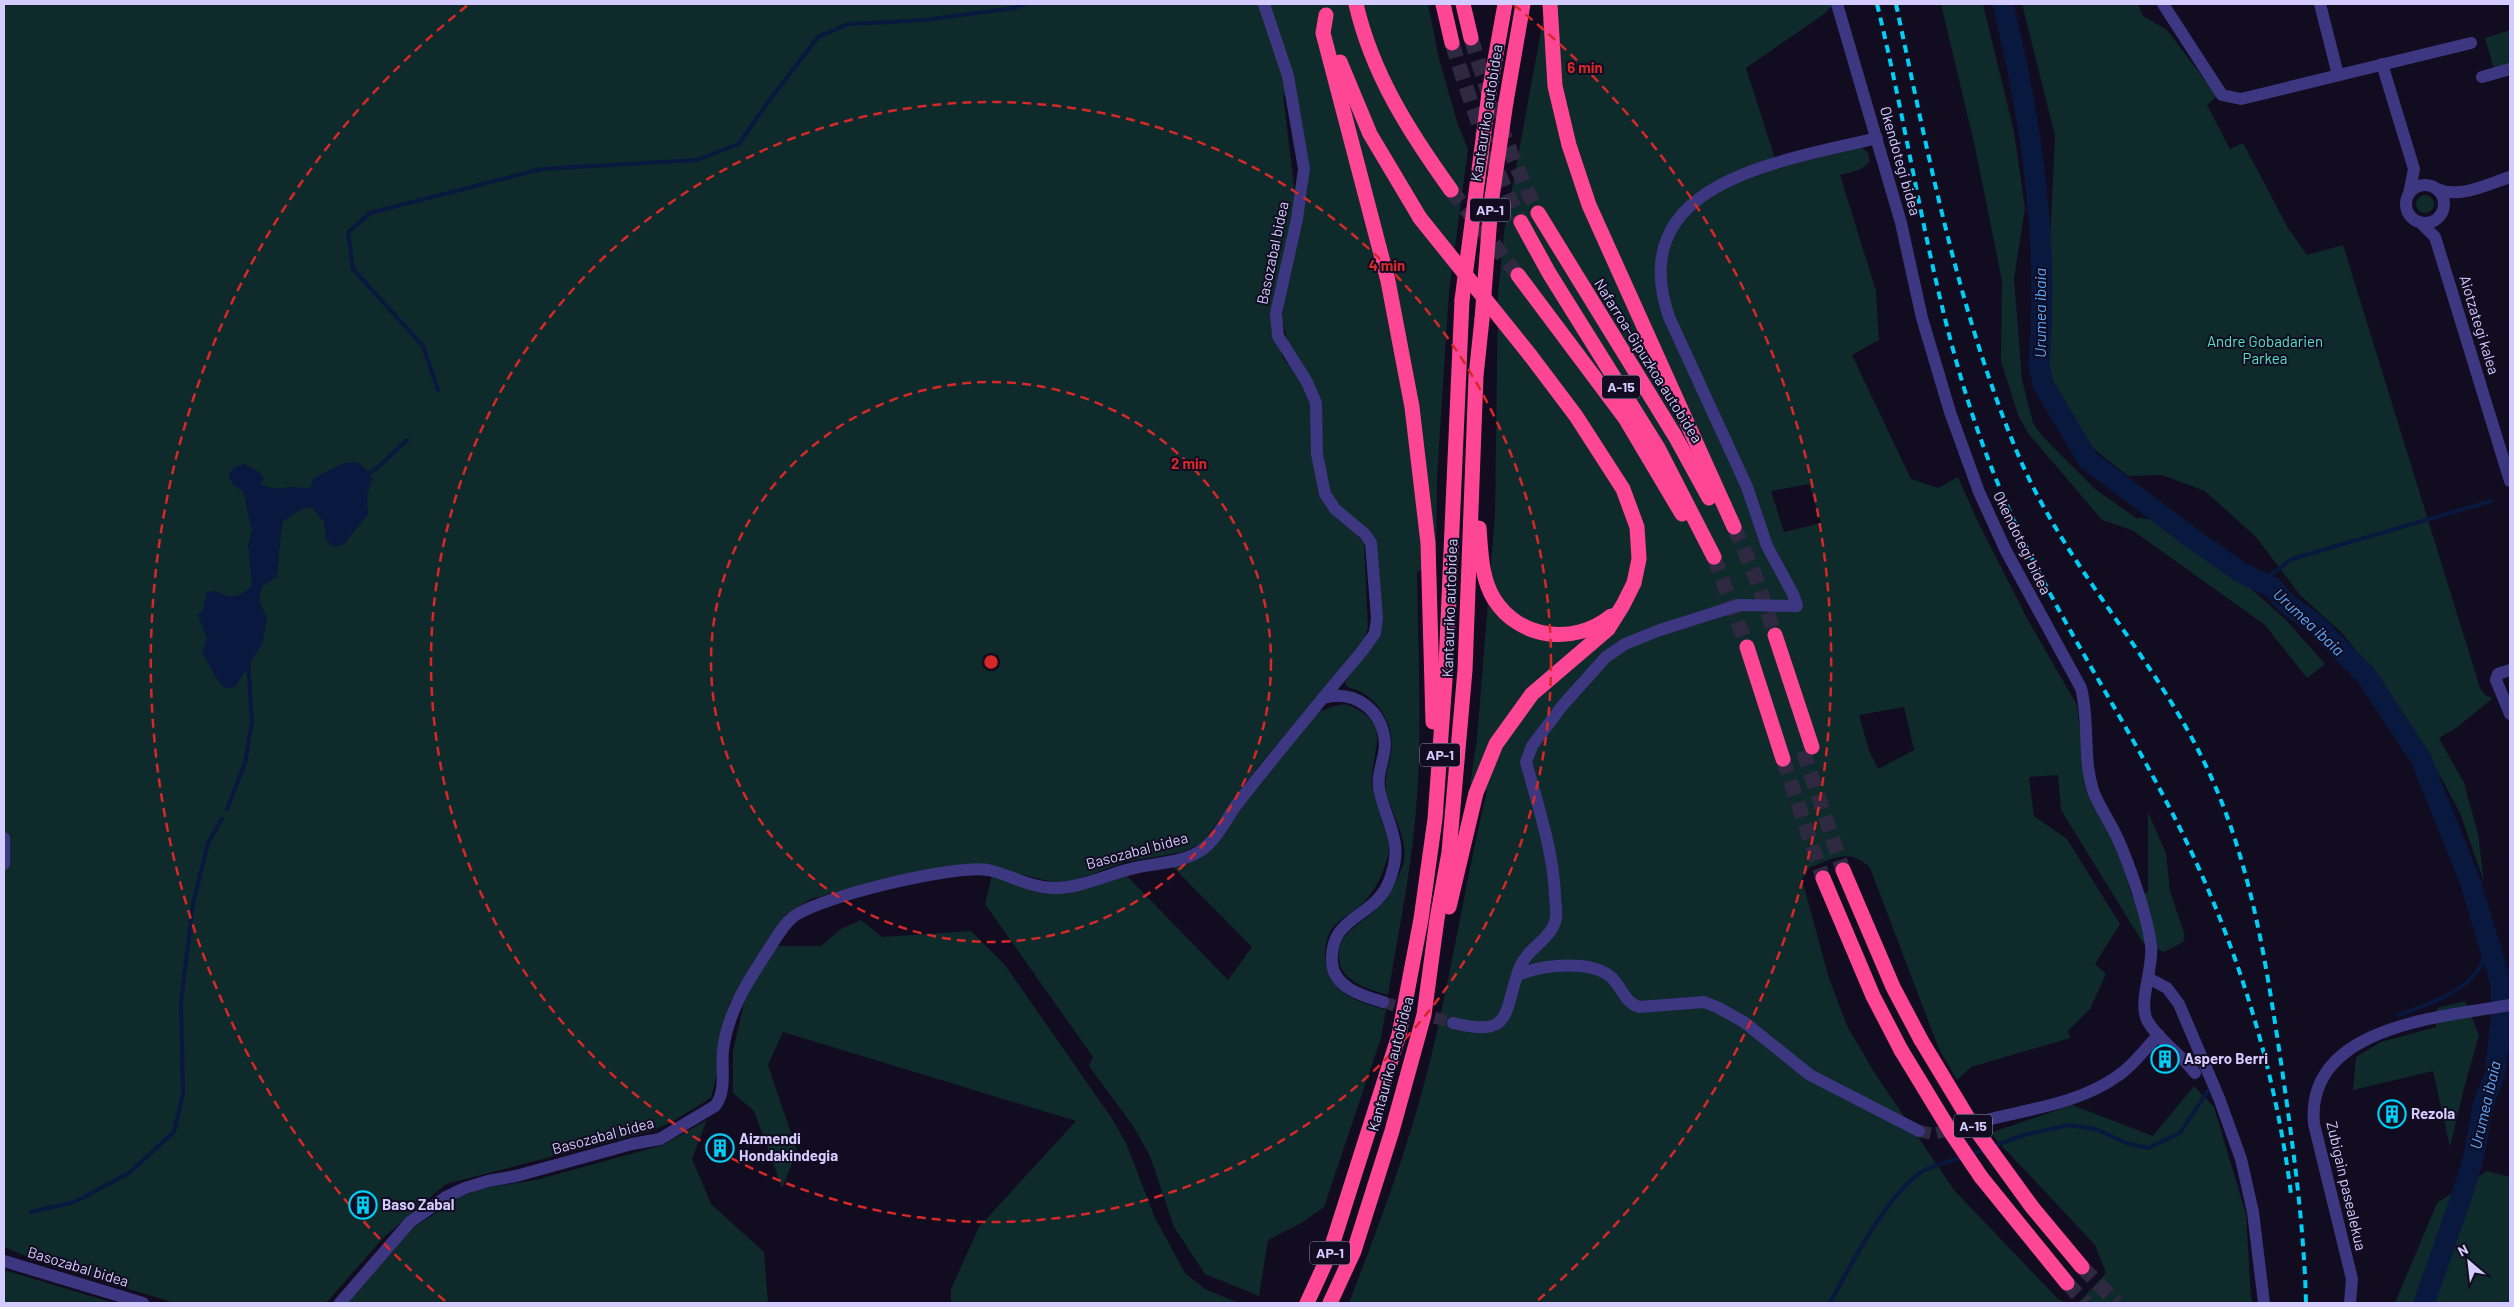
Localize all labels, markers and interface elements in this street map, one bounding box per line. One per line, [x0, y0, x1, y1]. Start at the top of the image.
street label: Kantauriko autobidea [1466, 43, 1506, 183]
text: 6 min [1567, 58, 1603, 76]
street label: Okendotegi bidea [1877, 104, 1925, 217]
road number: AP-1 [1470, 198, 1510, 222]
street label: Basozabal bidea [1252, 200, 1292, 306]
text: 4 min [1369, 256, 1405, 274]
water label: Urumea ibaia [2030, 268, 2049, 358]
street label: Aiotzategi kalea [2456, 273, 2504, 377]
street label: Nafarroa-Gipuzkoa autobidea [1591, 275, 1707, 446]
park label: Andre Gobadarien Parkea [2207, 332, 2323, 367]
road number: A-15 [1602, 376, 1640, 398]
text: 2 min [1171, 454, 1207, 472]
street label: Okendotegi bidea [1990, 488, 2056, 597]
street label: Kantauriko autobidea [1438, 538, 1460, 678]
water label: Urumea ibaia [2270, 584, 2349, 659]
centre of rings [982, 653, 1000, 671]
road number: AP-1 [1420, 744, 1460, 766]
street label: Basozabal bidea [1084, 828, 1190, 872]
street label: Kantauriko autobidea [1363, 994, 1417, 1133]
building icon: Aspero Berri [2150, 1044, 2180, 1074]
place label: Aspero Berri [2184, 1049, 2268, 1067]
water label: Urumea ibaia [2465, 1059, 2504, 1151]
building icon: Rezola [2377, 1099, 2407, 1129]
place label: Rezola [2411, 1104, 2455, 1122]
street label: Basozabal bidea [550, 1113, 656, 1157]
road number: A-15 [1954, 1114, 1992, 1138]
street label: Zubigain pasealekua [2323, 1119, 2371, 1252]
place label: Aizmendi Hondakindegia [739, 1129, 838, 1164]
building icon: Aizmendi Hondakindegia [705, 1133, 735, 1163]
building icon: Baso Zabal [348, 1190, 378, 1220]
place label: Baso Zabal [382, 1195, 454, 1213]
north arrow [2444, 1237, 2494, 1287]
text: N [2455, 1240, 2471, 1260]
street label: Basozabal bidea [26, 1242, 131, 1290]
road number: AP-1 [1310, 1242, 1350, 1264]

